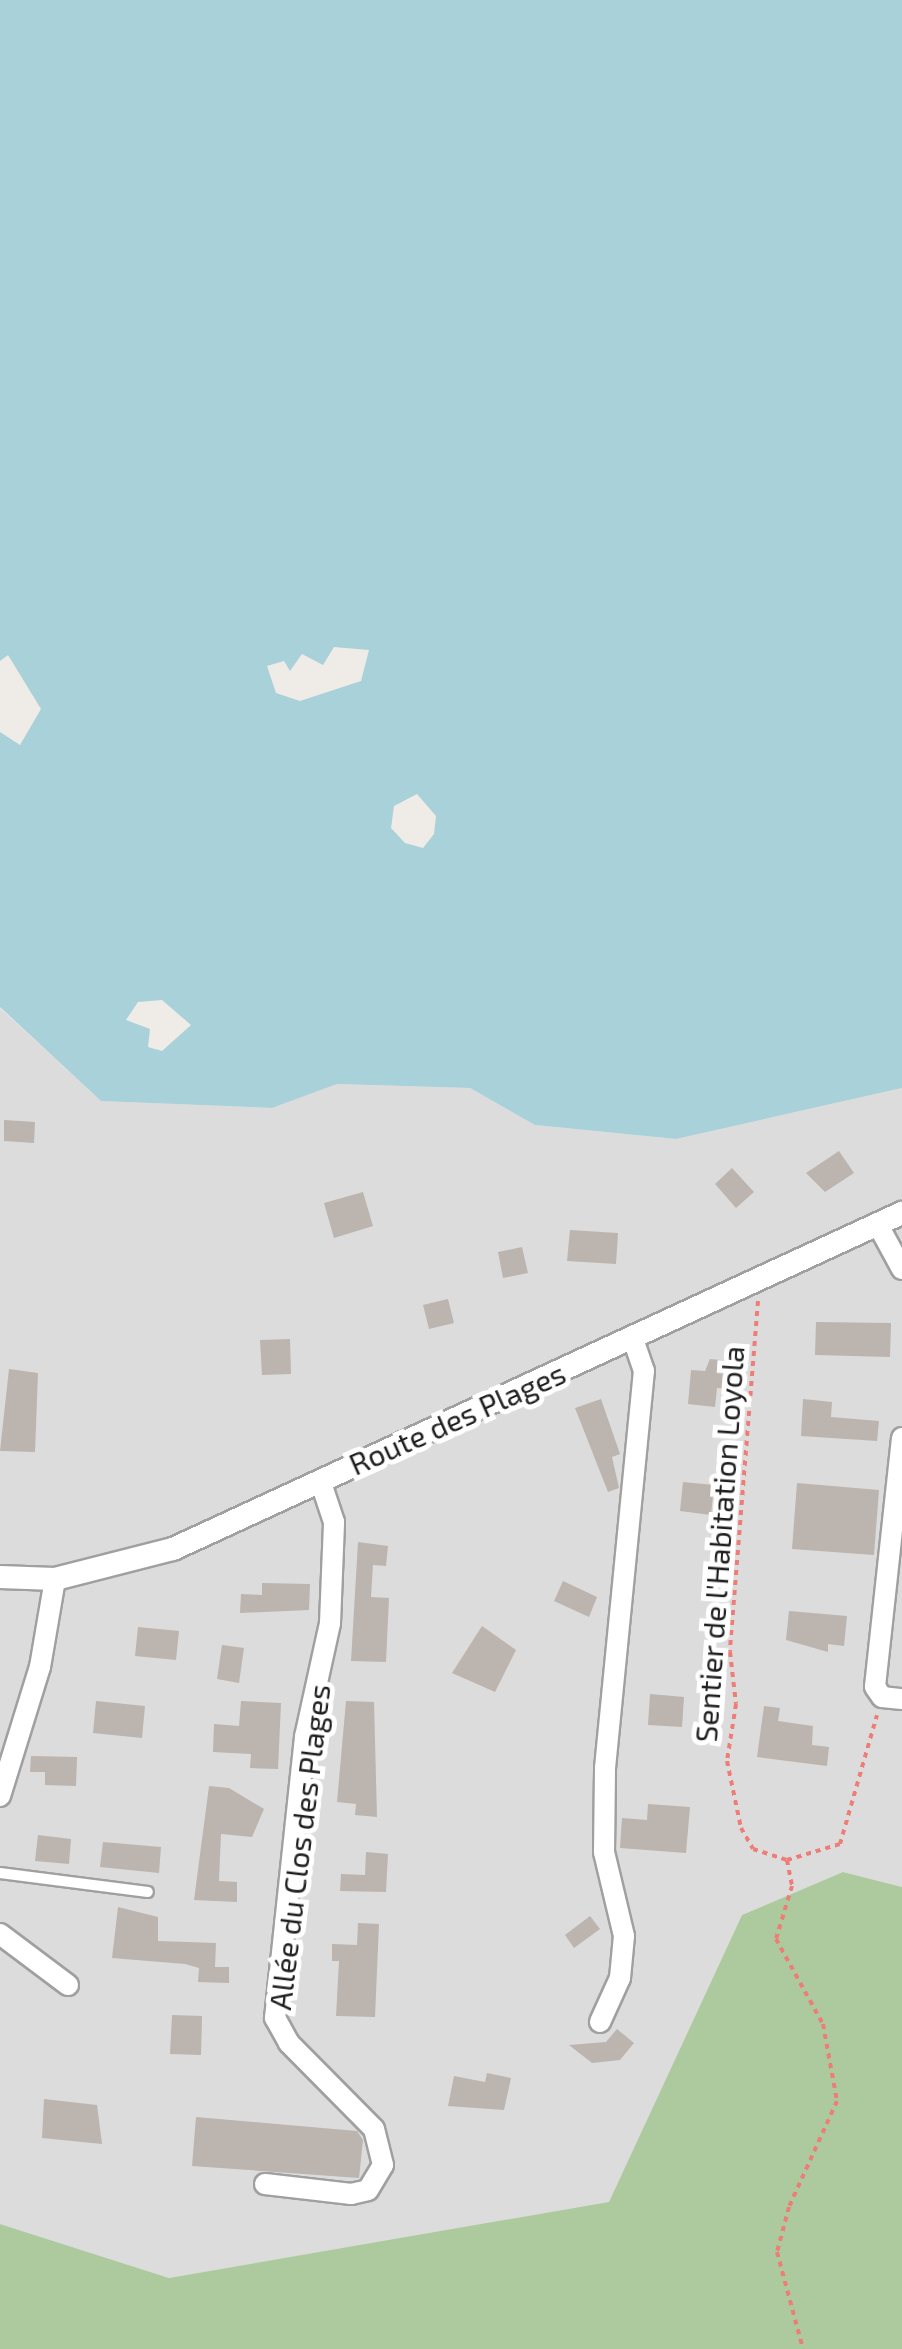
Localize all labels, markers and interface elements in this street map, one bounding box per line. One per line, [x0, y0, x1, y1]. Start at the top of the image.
street label: Sentier de l'Habitation Loyola [687, 1344, 751, 1744]
street label: Route des Plages [343, 1354, 571, 1482]
street label: Allée du Clos des Plages [261, 1682, 337, 2012]

